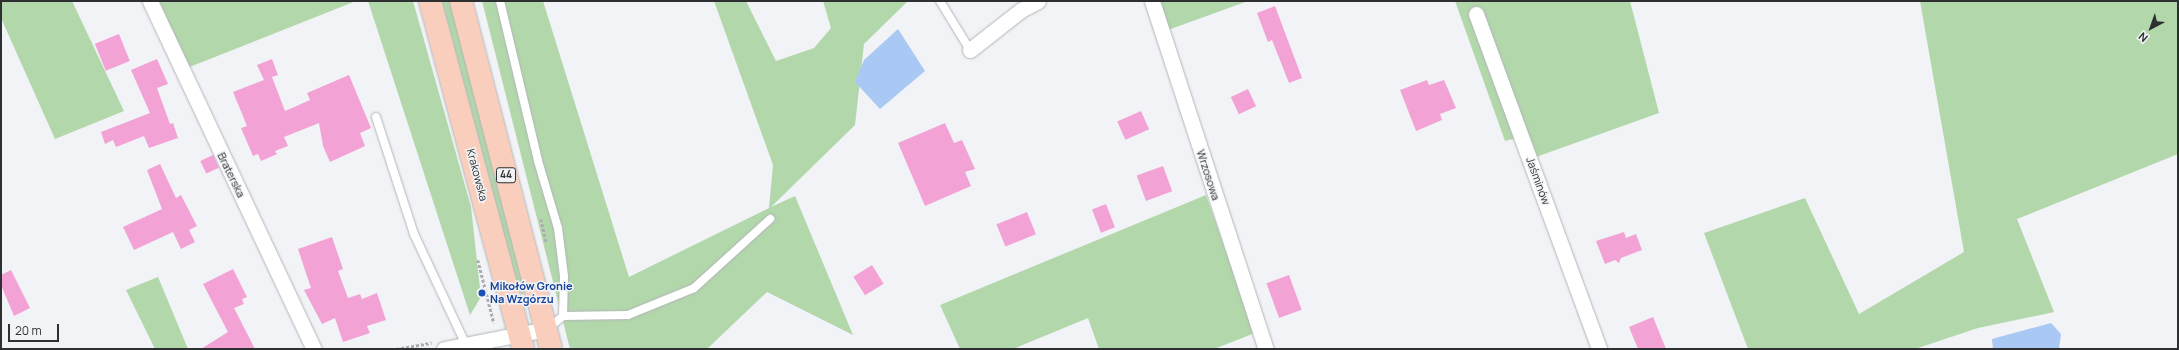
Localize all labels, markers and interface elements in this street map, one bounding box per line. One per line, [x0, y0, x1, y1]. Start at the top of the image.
north arrow [2131, 8, 2171, 48]
text: N [2135, 29, 2151, 46]
street label: Krakowska [464, 147, 490, 203]
street label: Wrzosowa [1194, 148, 1222, 202]
street label: Braterska [214, 150, 248, 200]
street label: Jaśminów [1523, 155, 1553, 207]
road number: 44 [495, 167, 517, 183]
place label: Mikołów Gronie Na Wzgórzu [490, 280, 573, 306]
marker: Mikołów Gronie Na Wzgórzu [477, 288, 487, 298]
scale bar [10, 316, 61, 342]
text: 20 m [15, 322, 42, 339]

